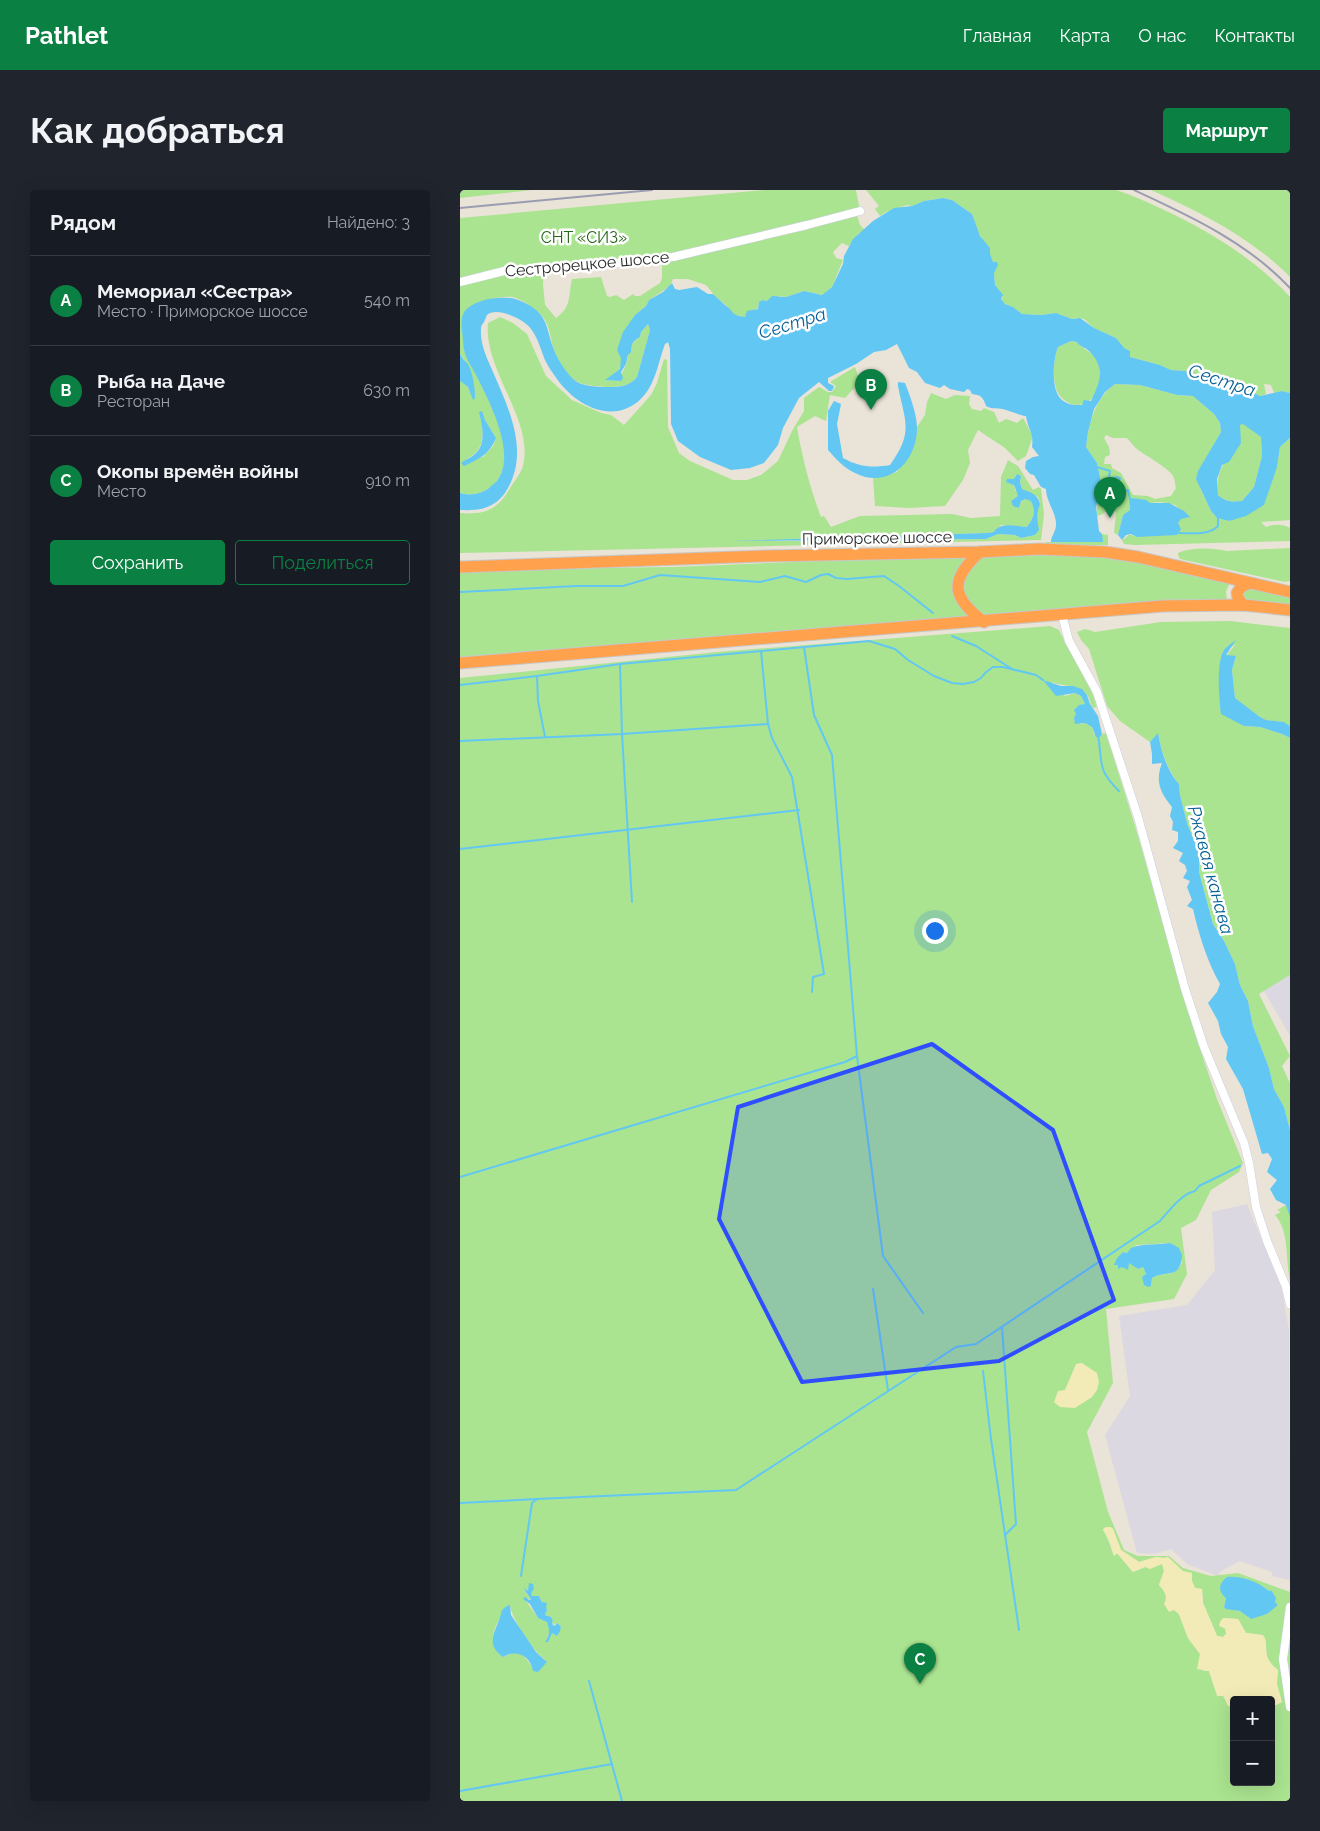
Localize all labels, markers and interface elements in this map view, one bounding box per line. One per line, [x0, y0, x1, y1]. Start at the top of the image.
text: Pathlet [25, 21, 108, 50]
text: Главная [963, 25, 1031, 46]
text: Карта [1059, 25, 1110, 46]
text: О нас [1138, 25, 1186, 46]
text: Контакты [1214, 25, 1295, 46]
button: Маршрут [1163, 108, 1290, 153]
text: Как добраться [30, 110, 285, 151]
text: Рядом [50, 210, 116, 235]
text: Найдено: 3 [327, 213, 410, 232]
park label: СНТ «СИЗ» [541, 228, 627, 247]
street label: Сестрорецкое шоссе [504, 247, 670, 281]
text: Мемориал «Сестра» [97, 280, 293, 302]
text: A [61, 291, 71, 310]
text: 540 m [364, 291, 410, 310]
text: Место · Приморское шоссе [97, 302, 308, 321]
water label: Сестра [756, 303, 828, 343]
water label: Сестра [1186, 359, 1258, 401]
pin: B [855, 369, 887, 410]
text: Рыба на Даче [97, 370, 225, 392]
text: B [61, 381, 71, 400]
text: 630 m [363, 381, 410, 400]
text: Ресторан [97, 392, 170, 411]
text: Окопы времён войны [97, 460, 299, 482]
text: C [61, 471, 71, 490]
text: 910 m [365, 471, 410, 490]
pin: A [1094, 477, 1126, 518]
text: Место [97, 482, 146, 501]
street label: Приморское шоссе [802, 527, 952, 549]
button: Сохранить [50, 540, 225, 585]
button: Поделиться [235, 540, 410, 585]
water label: Ржавая канава [1184, 803, 1238, 937]
your location [922, 918, 948, 944]
pin: C [904, 1643, 936, 1684]
map controls [1230, 1696, 1275, 1786]
button: + [1230, 1696, 1275, 1741]
button: − [1230, 1741, 1275, 1786]

